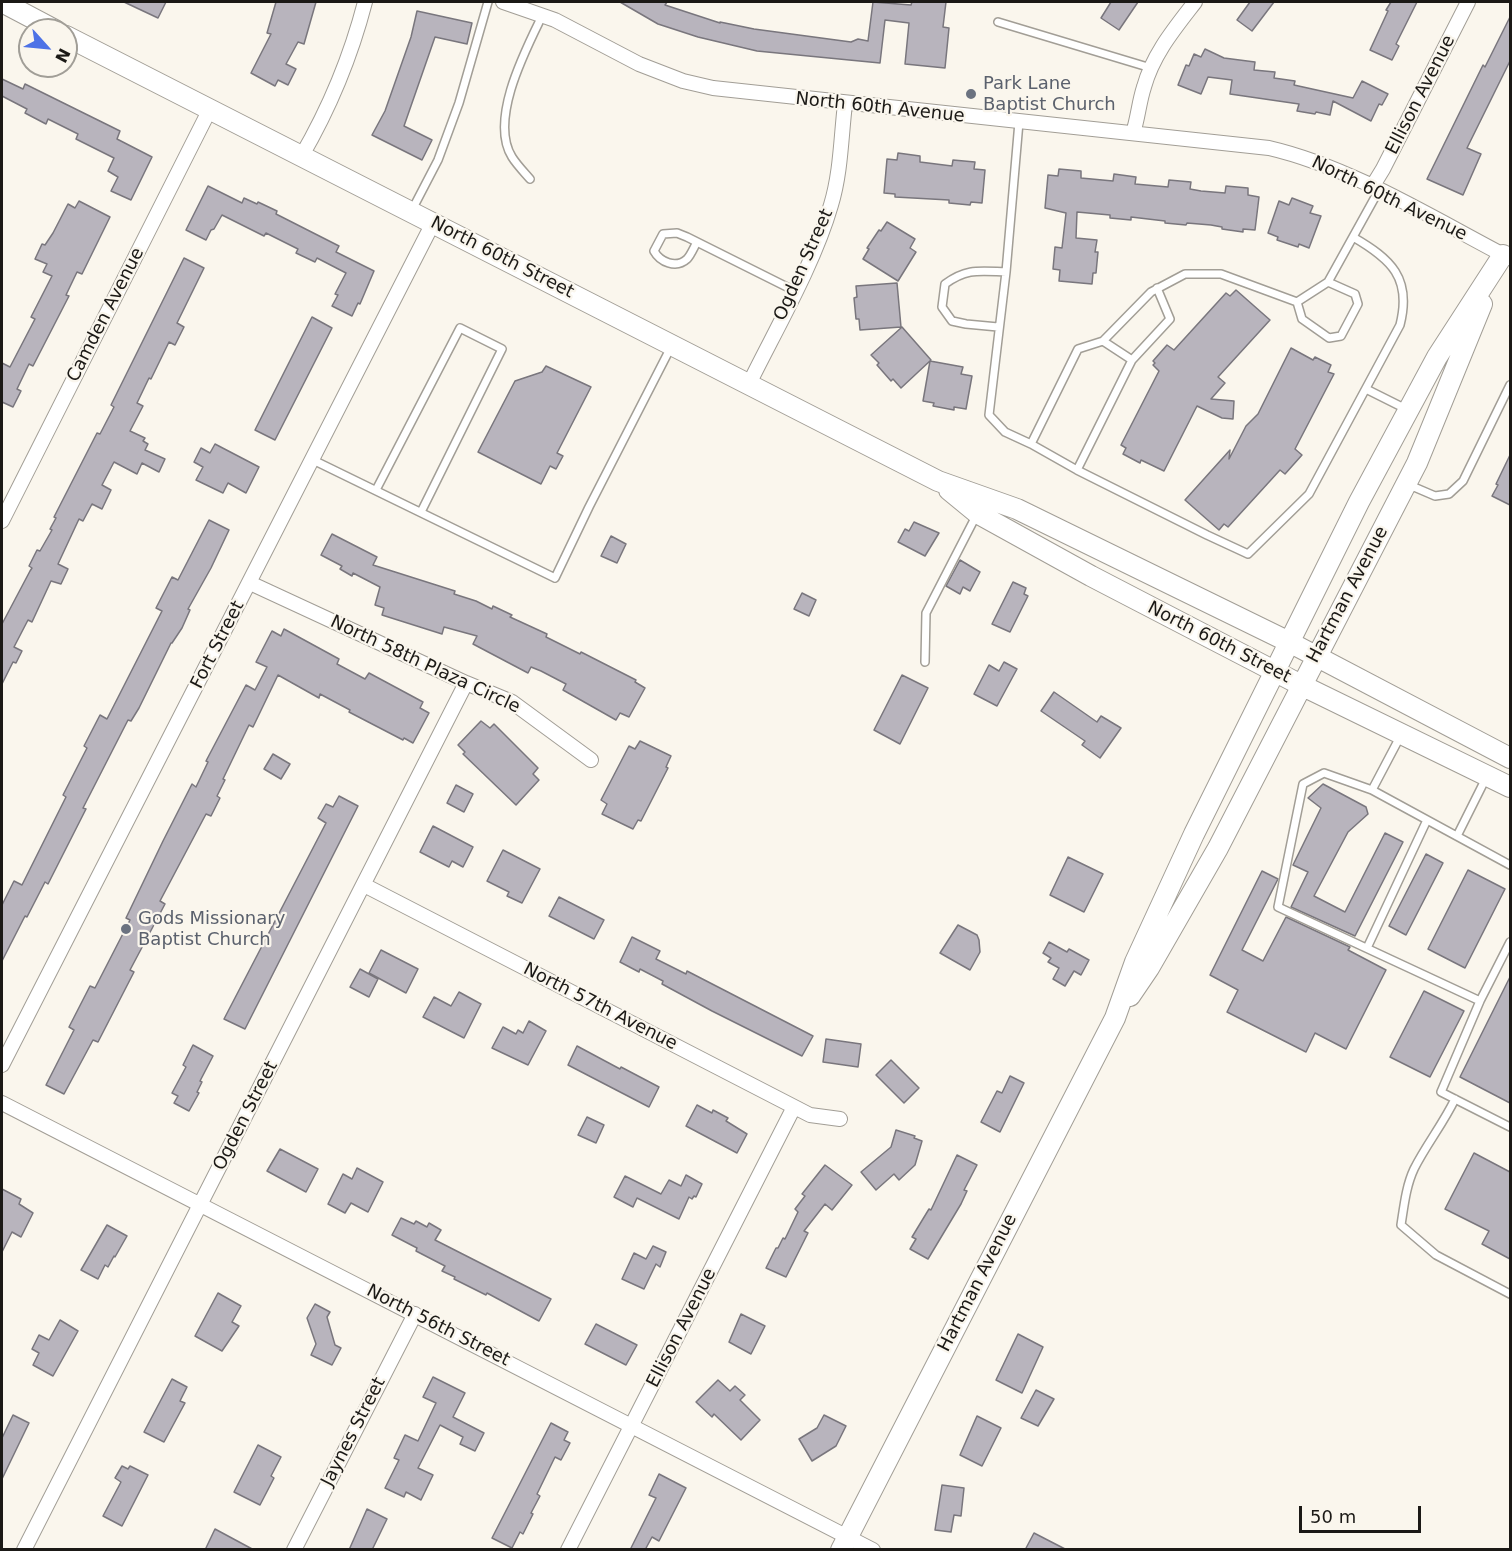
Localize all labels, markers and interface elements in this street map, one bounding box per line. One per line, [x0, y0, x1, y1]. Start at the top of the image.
north arrow [18, 18, 78, 78]
street label: Ellison Avenue [1382, 32, 1460, 158]
text: N [51, 45, 74, 66]
place label: Park Lane Baptist Church [983, 73, 1116, 116]
marker: Park Lane Baptist Church [964, 87, 978, 101]
street label: North 60th Avenue [794, 88, 966, 128]
street label: North 60th Avenue [1308, 152, 1470, 246]
street label: Ogden Street [770, 206, 838, 324]
street label: North 60th Street [427, 213, 577, 303]
street label: Camden Avenue [63, 244, 149, 386]
street label: Hartman Avenue [1303, 523, 1393, 667]
street label: Fort Street [187, 598, 249, 692]
street label: North 60th Street [1144, 598, 1294, 688]
street label: North 58th Plaza Circle [327, 612, 523, 718]
place label: Gods Missionary Baptist Church [138, 908, 285, 950]
marker: Gods Missionary Baptist Church [119, 922, 133, 936]
street label: North 57th Avenue [519, 959, 681, 1055]
street label: Ogden Street [209, 1058, 283, 1174]
street label: Hartman Avenue [934, 1211, 1022, 1355]
street label: Ellison Avenue [643, 1265, 721, 1391]
street label: North 56th Street [363, 1281, 513, 1371]
street label: Jaynes Street [317, 1374, 391, 1490]
scale bar [1302, 1494, 1424, 1532]
text: 50 m [1310, 1506, 1356, 1527]

